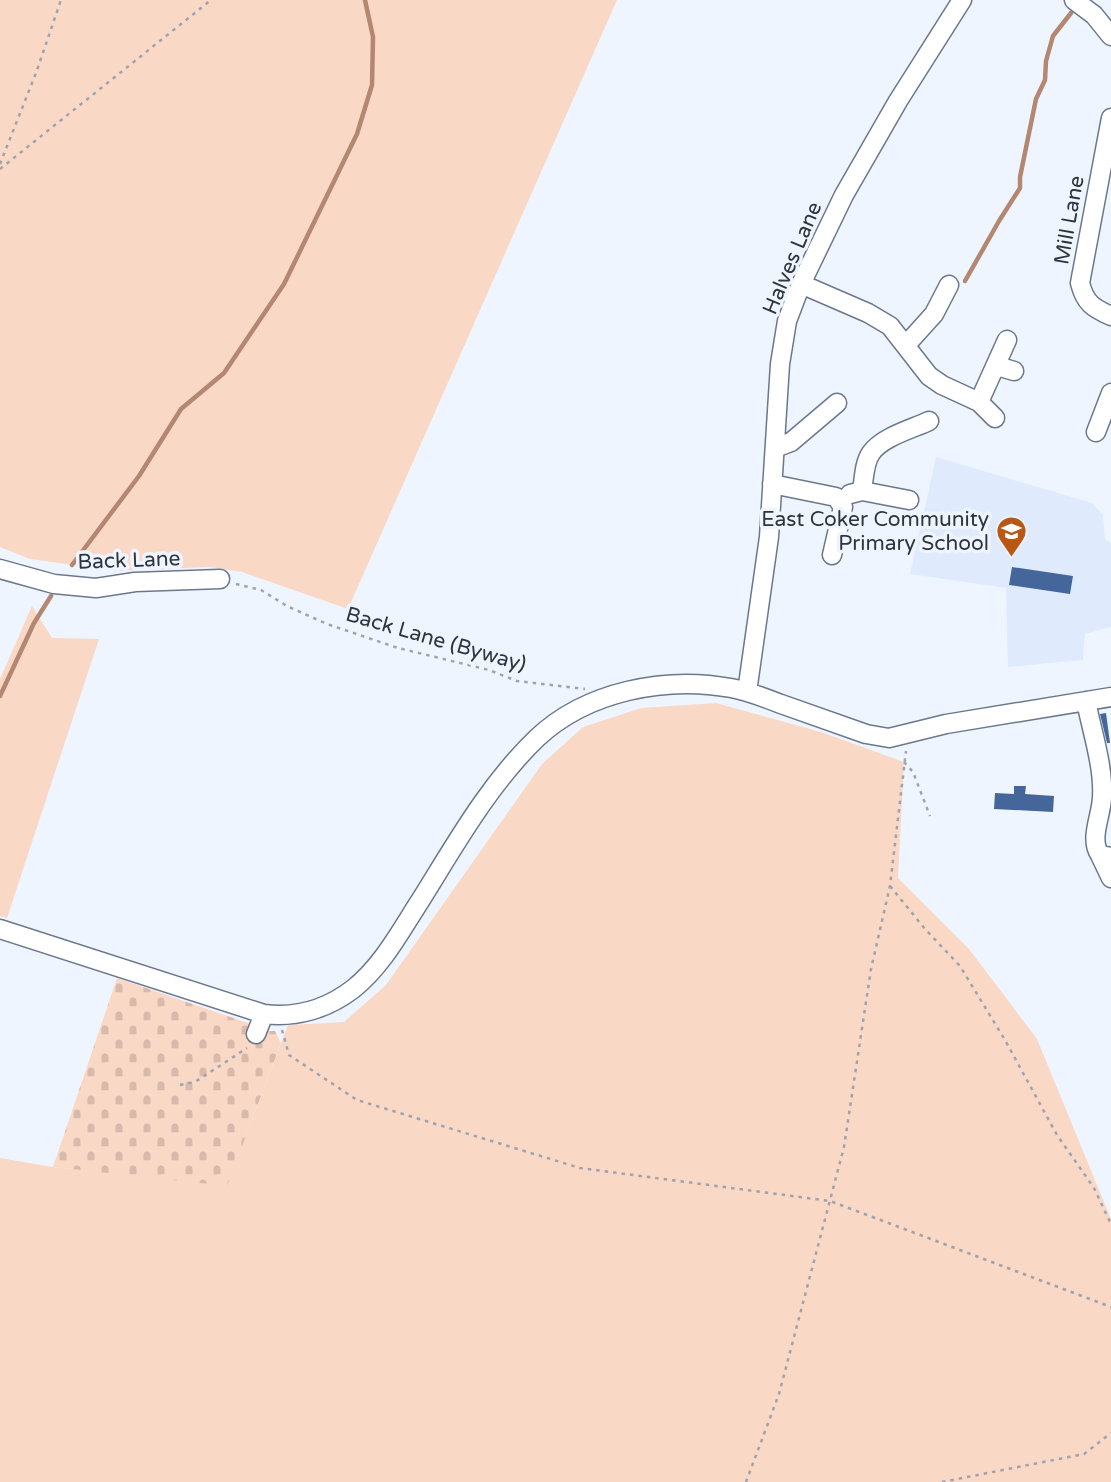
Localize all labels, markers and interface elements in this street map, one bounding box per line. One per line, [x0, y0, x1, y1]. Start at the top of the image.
street label: Mill Lane [1049, 174, 1090, 266]
street label: Halves Lane [758, 198, 827, 318]
place label: East Coker Community Primary School [761, 507, 989, 556]
school or university icon: East Coker Community Primary School [995, 514, 1029, 558]
street label: Back Lane [77, 546, 181, 575]
street label: Back Lane (Byway) [343, 602, 529, 677]

